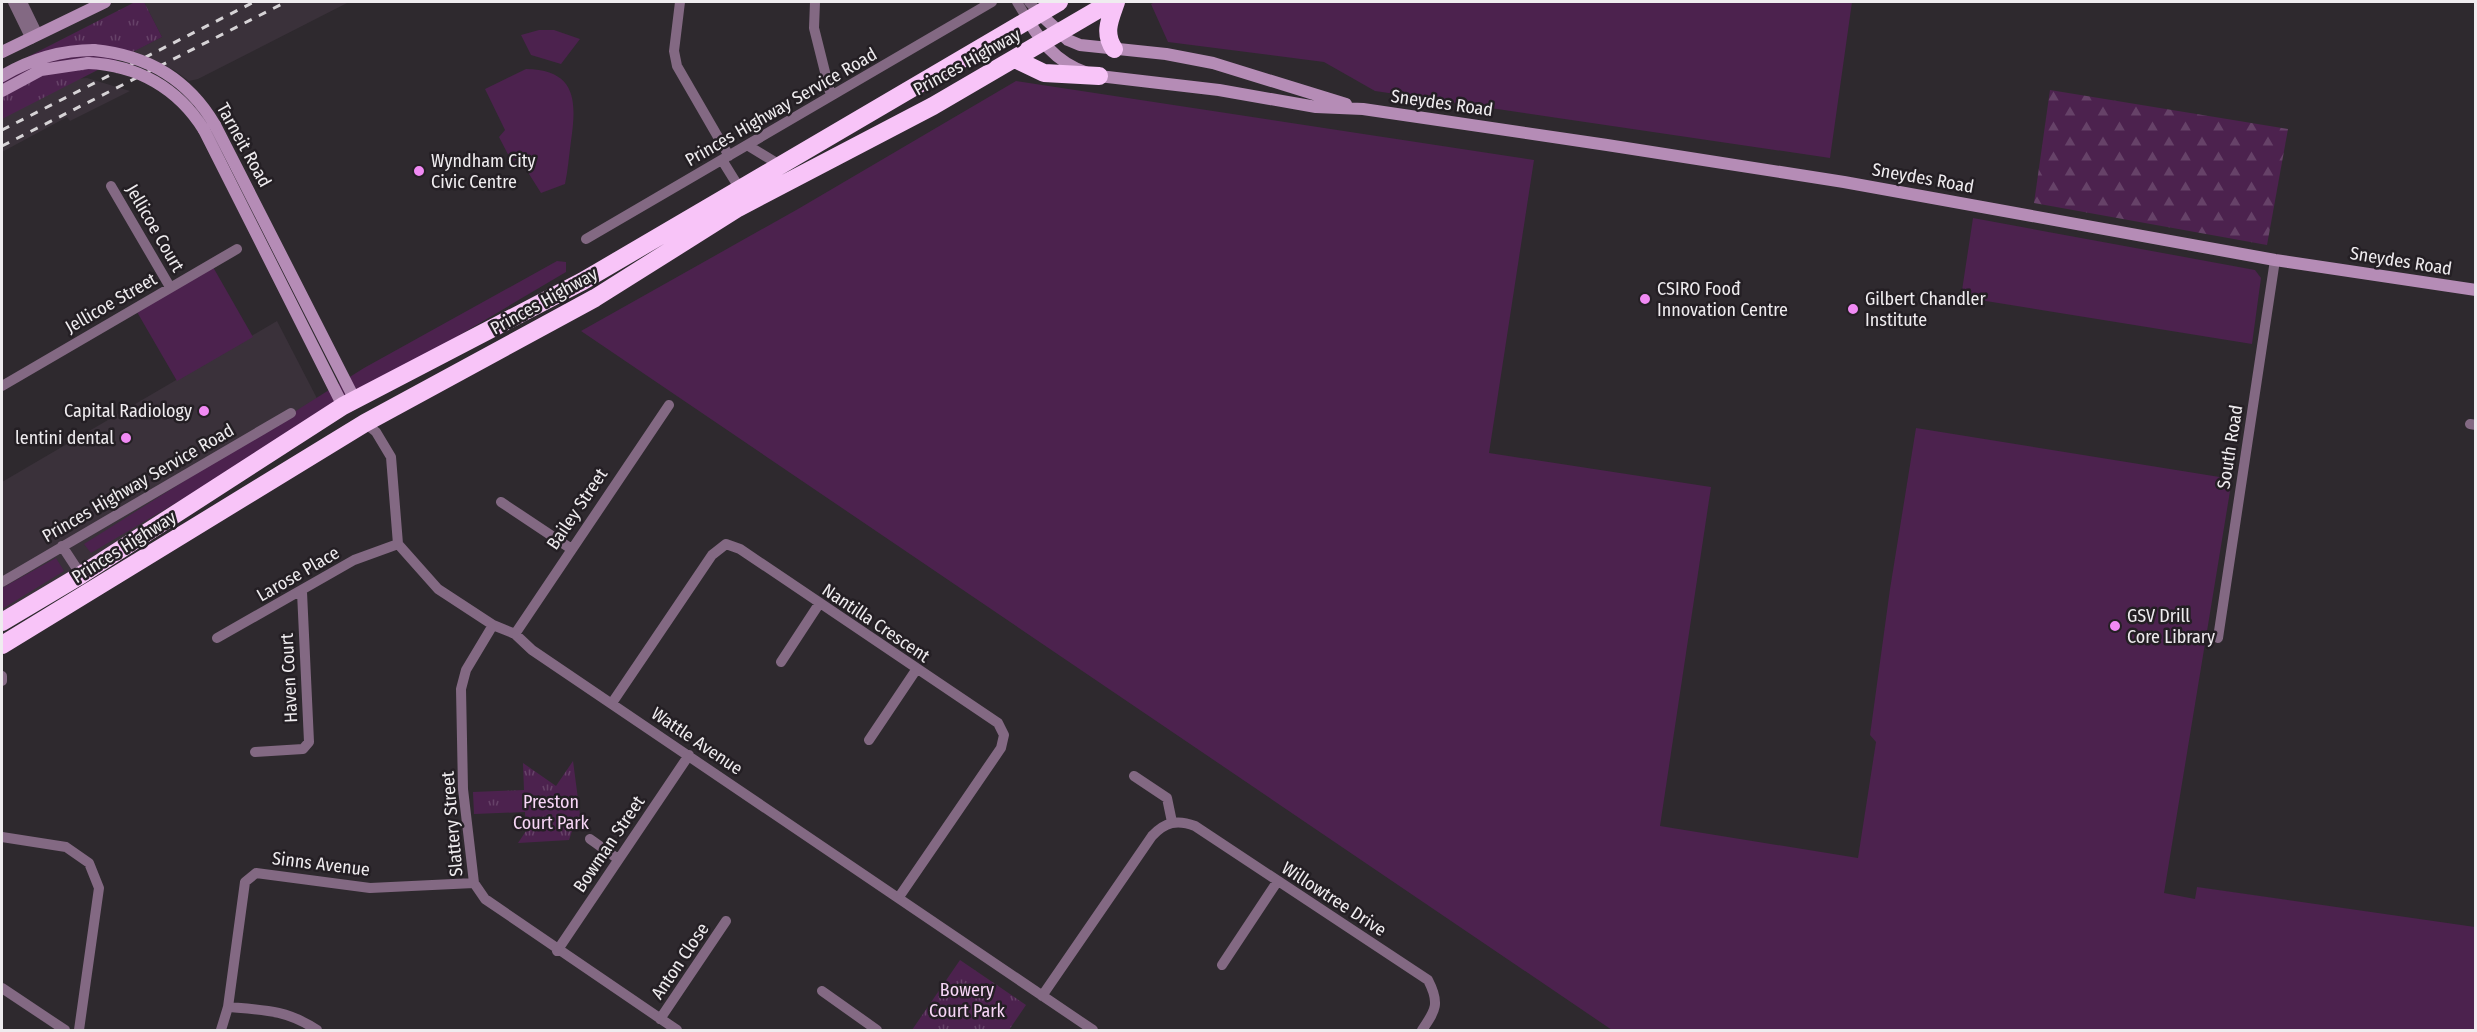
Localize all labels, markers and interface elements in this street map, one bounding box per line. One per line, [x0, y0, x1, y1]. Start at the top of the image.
street label: Princes Highway [910, 24, 1024, 100]
street label: Princes Highway Service Road [681, 43, 881, 171]
street label: Sneydes Road [1389, 85, 1495, 121]
street label: Tarneit Road [212, 99, 276, 191]
place label: Wyndham City Civic Centre [431, 150, 536, 193]
street label: Sneydes Road [1870, 158, 1976, 198]
marker: Wyndham City Civic Centre [412, 164, 426, 178]
street label: Jellicoe Court [121, 180, 189, 276]
street label: Sneydes Road [2348, 242, 2454, 280]
street label: Princes Highway [487, 263, 601, 339]
street label: Jellicoe Street [61, 268, 161, 338]
place label: CSIRO Foođ Innovation Centre [1657, 278, 1788, 321]
place label: Gilbert Chandler Institute [1865, 288, 1986, 331]
marker: CSIRO Foođ Innovation Centre [1638, 292, 1652, 306]
marker: Gilbert Chandler Institute [1846, 302, 1860, 316]
place label: Capital Radiology [64, 400, 192, 422]
street label: South Road [2213, 403, 2247, 491]
marker: Capital Radiology [197, 404, 211, 418]
street label: Princes Highway Service Road [38, 419, 238, 547]
place label: lentini dental [15, 427, 114, 449]
marker: lentini dental [119, 431, 133, 445]
street label: Bailey Street [542, 464, 612, 554]
street label: Princes Highway [68, 506, 180, 588]
street label: Larose Place [253, 541, 343, 606]
street label: Nantilla Crescent [818, 579, 934, 667]
place label: GSV Drill Core Library [2127, 605, 2215, 648]
marker: GSV Drill Core Library [2108, 619, 2122, 633]
street label: Haven Court [276, 632, 302, 723]
street label: Wattle Avenue [647, 702, 747, 780]
street label: Slattery Street [436, 770, 468, 878]
park label: Preston Court Park [513, 791, 590, 834]
street label: Bowman Street [569, 791, 649, 896]
street label: Sinns Avenue [271, 847, 371, 881]
street label: Willowtree Drive [1277, 857, 1391, 941]
street label: Anton Close [646, 919, 714, 1003]
park label: Bowery Court Park [929, 979, 1006, 1022]

